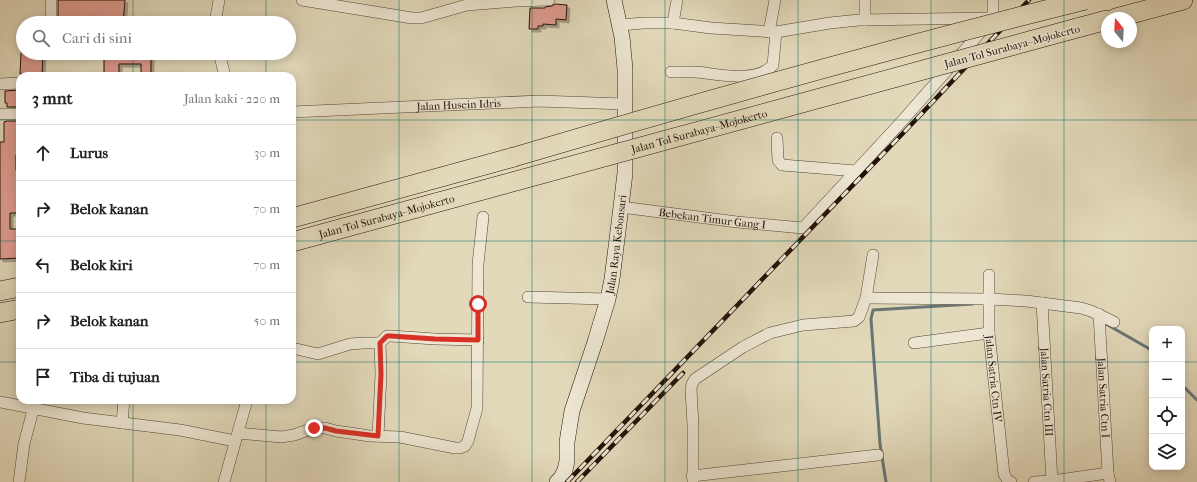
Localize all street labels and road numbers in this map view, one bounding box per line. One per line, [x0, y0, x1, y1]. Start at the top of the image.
street label: Jalan Tol Surabaya–Mojokerto [942, 22, 1082, 71]
street label: Jalan Husein Idris [415, 97, 501, 113]
street label: Jalan Tol Surabaya–Mojokerto [629, 107, 769, 156]
street label: Jalan Tol Surabaya–Mojokerto [316, 192, 456, 242]
street label: Jalan Raya Kebonsari [603, 193, 629, 296]
street label: Bebekan Timur Gang I [658, 206, 767, 232]
street label: Jalan Satria Ctn IV [982, 334, 1005, 424]
street label: Jalan Satria Ctn III [1037, 346, 1056, 437]
street label: Jalan Satria Ctn I [1094, 356, 1112, 439]

